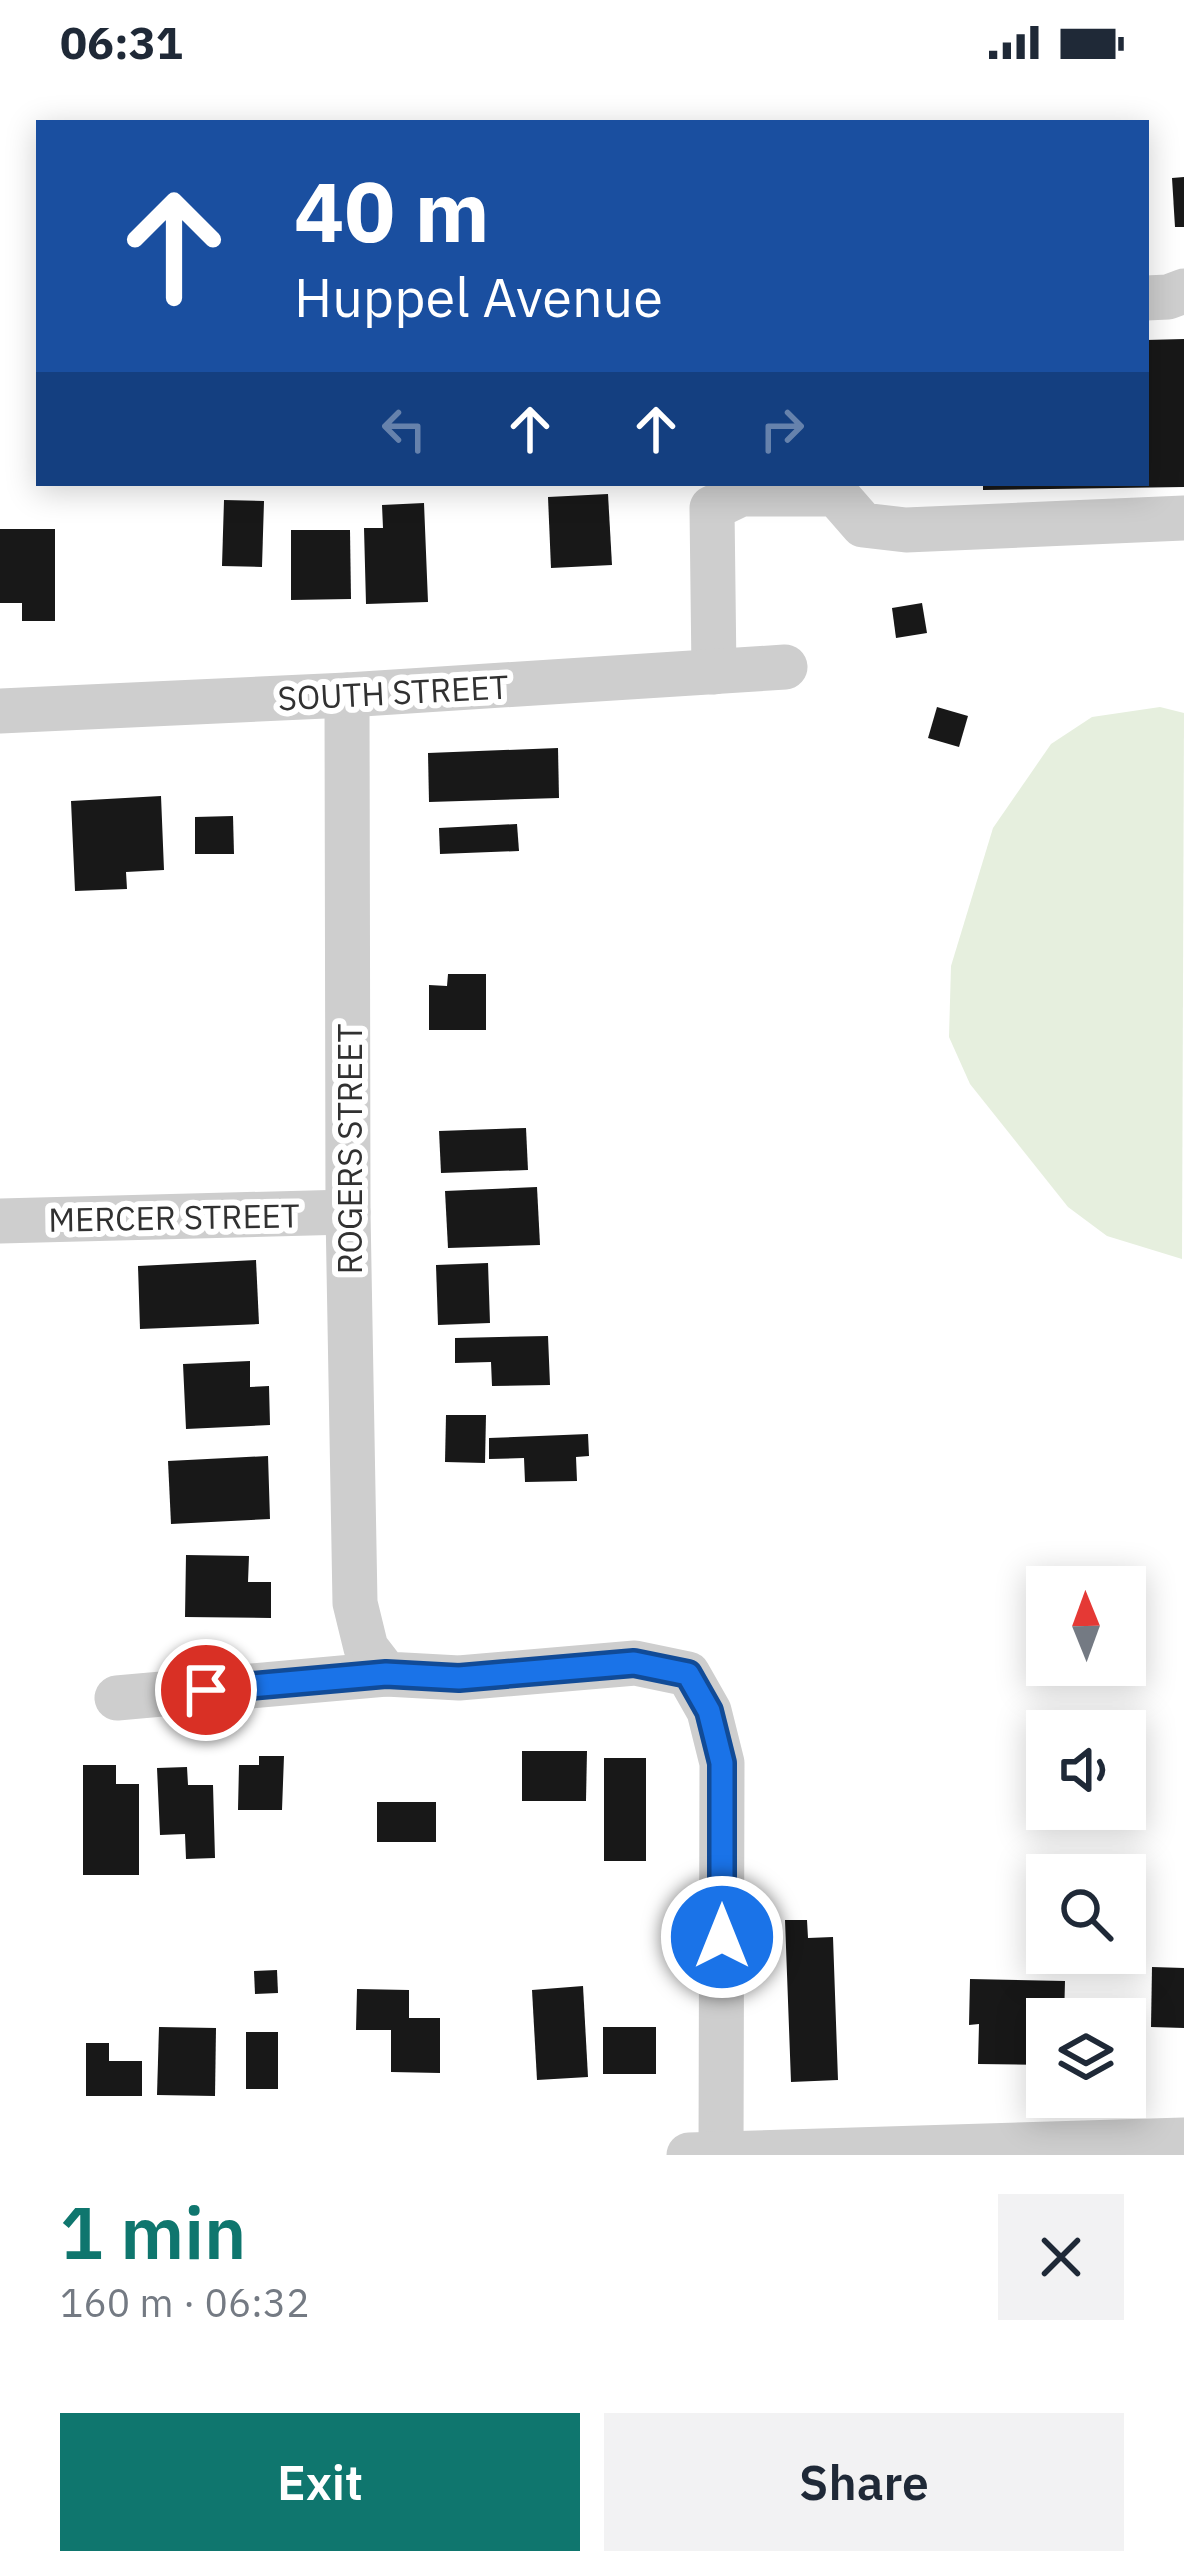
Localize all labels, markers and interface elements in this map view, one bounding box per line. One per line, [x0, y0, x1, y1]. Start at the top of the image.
text: 06:31 [60, 13, 183, 71]
text: 40 m [294, 156, 490, 265]
icon: ahead [96, 168, 252, 324]
text: Huppel Avenue [294, 262, 663, 332]
icon: left [371, 396, 437, 462]
icon: ahead [497, 396, 563, 462]
icon: ahead [623, 396, 689, 462]
icon: right [749, 396, 815, 462]
street label: SOUTH STREET [277, 664, 510, 720]
street label: ROGERS STREET [328, 1024, 371, 1274]
street label: MERCER STREET [48, 1193, 300, 1241]
north arrow [1026, 1566, 1146, 1686]
map controls [1026, 1566, 1146, 2118]
pin [155, 1639, 257, 1741]
icon: arrive [173, 1657, 239, 1723]
button: sound [1026, 1710, 1146, 1830]
button: search [1026, 1854, 1146, 1974]
position arrow [659, 1874, 785, 2000]
button: layers [1026, 1998, 1146, 2118]
text: 1 min [60, 2185, 246, 2279]
button: close [998, 2194, 1124, 2320]
text: 160 m · 06:32 [60, 2277, 310, 2328]
button: Exit [60, 2413, 580, 2551]
button: Share [604, 2413, 1124, 2551]

